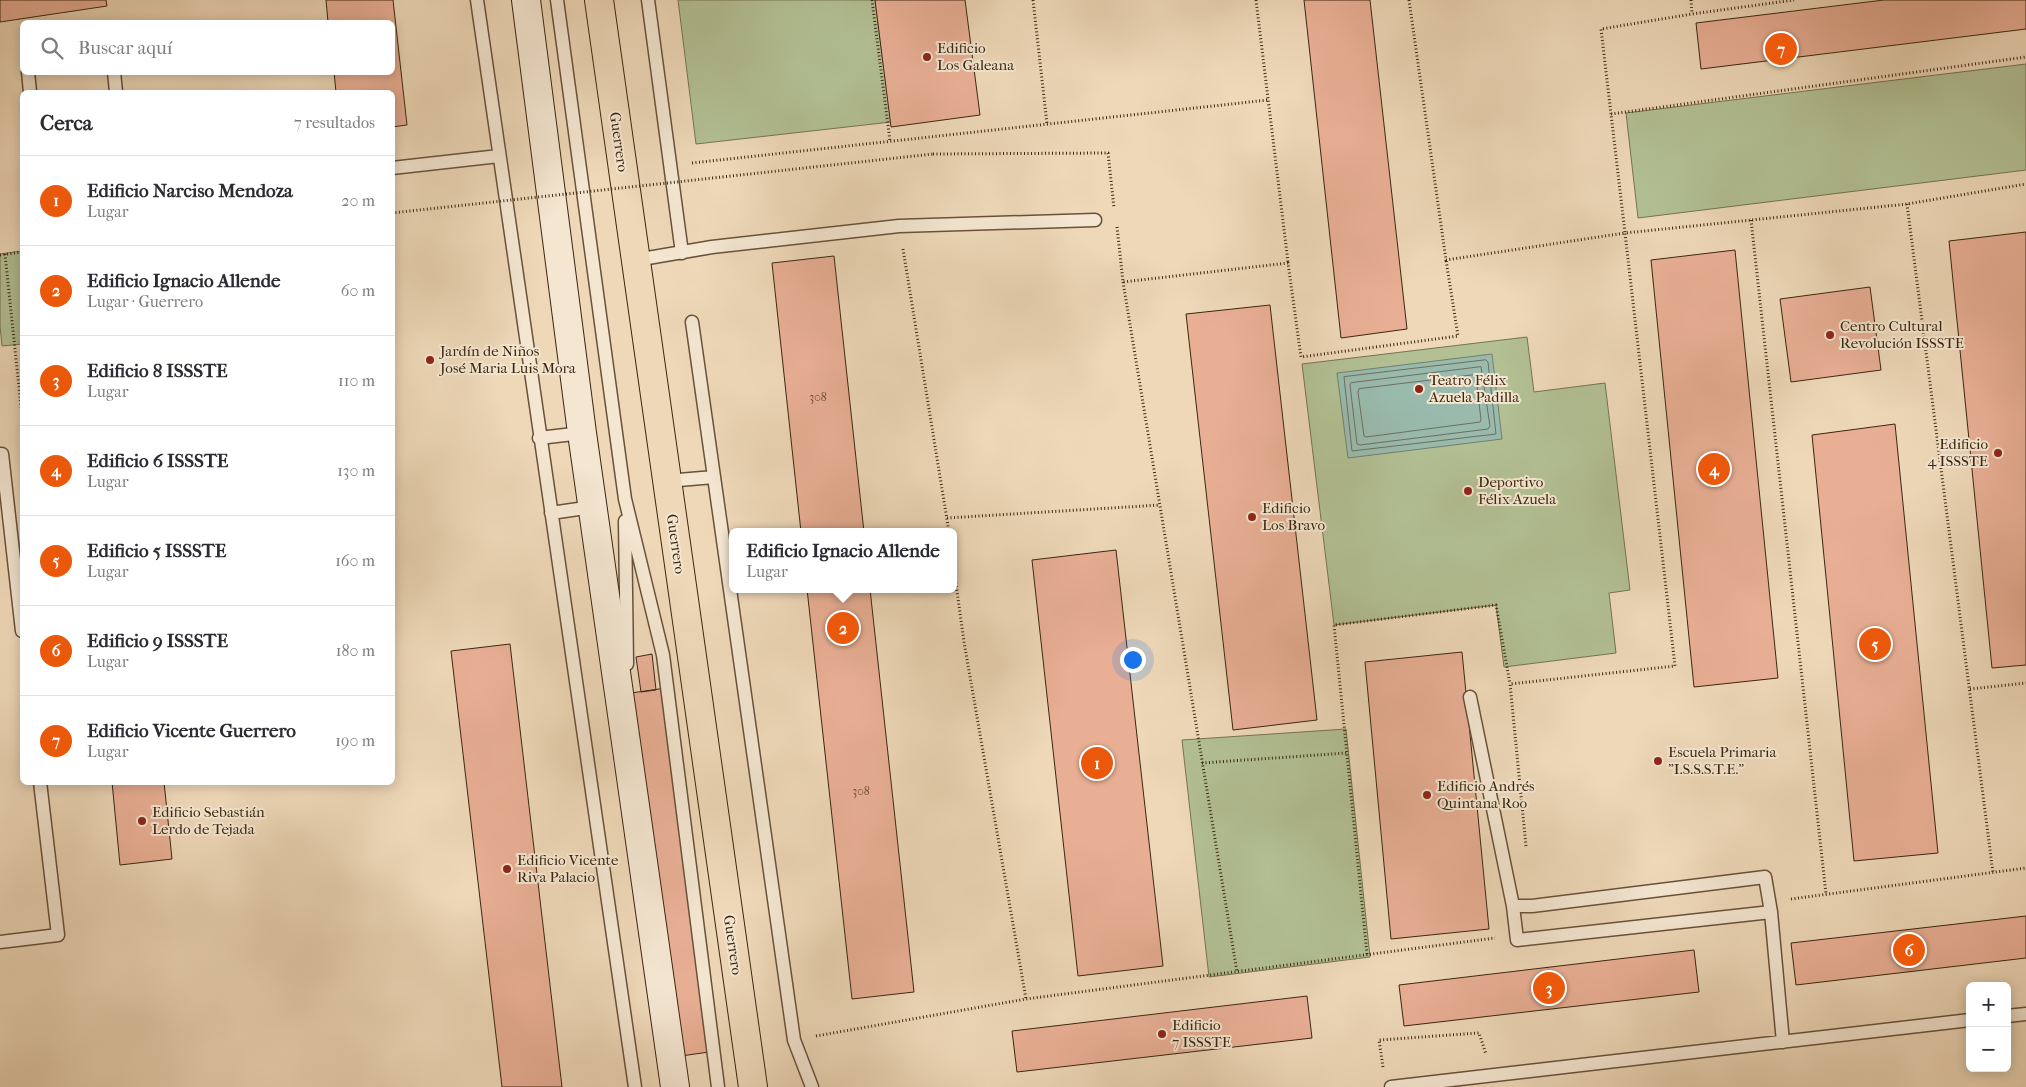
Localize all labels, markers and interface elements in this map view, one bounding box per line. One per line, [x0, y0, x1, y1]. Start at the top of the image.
search box [20, 20, 395, 75]
pin: 7 [1765, 30, 1797, 68]
icon: search [38, 34, 66, 62]
text: Buscar aquí [78, 37, 172, 59]
place label: Edificio Los Galeana [937, 39, 1015, 74]
marker: Edificio Los Galeana [921, 51, 933, 63]
text: Cerca [40, 111, 92, 135]
street label: Guerrero [606, 111, 632, 174]
text: 7 resultados [294, 113, 375, 132]
text: Edificio Narciso Mendoza [87, 180, 293, 202]
text: 1 [53, 191, 59, 210]
text: 20 m [341, 191, 375, 210]
text: Lugar [87, 202, 128, 221]
text: Edificio Ignacio Allende [87, 270, 280, 292]
text: 2 [52, 281, 60, 300]
text: 60 m [341, 281, 375, 300]
text: Lugar · Guerrero [87, 292, 203, 311]
place label: Centro Cultural Revolución ISSSTE [1840, 317, 1964, 352]
marker: Centro Cultural Revolución ISSSTE [1824, 329, 1836, 341]
place label: Jardín de Niños José Maria Luis Mora [439, 342, 577, 377]
marker: Jardín de Niños José Maria Luis Mora [424, 354, 436, 366]
text: Edificio 8 ISSSTE [87, 360, 228, 382]
text: 3 [53, 371, 59, 390]
text: 110 m [338, 371, 375, 390]
place label: Teatro Félix Azuela Padilla [1428, 371, 1520, 406]
text: Lugar [87, 382, 128, 401]
marker: Teatro Félix Azuela Padilla [1413, 383, 1425, 395]
house number: 308 [809, 390, 827, 404]
place label: Edificio 4 ISSSTE [1928, 435, 1988, 470]
marker: Edificio 4 ISSSTE [1992, 447, 2004, 459]
text: Edificio 6 ISSSTE [87, 450, 228, 472]
pin: 4 [1698, 450, 1730, 488]
text: 4 [51, 461, 61, 480]
text: 130 m [337, 461, 375, 480]
text: Lugar [87, 472, 128, 491]
place label: Deportivo Félix Azuela [1478, 473, 1557, 508]
marker: Deportivo Félix Azuela [1462, 485, 1474, 497]
place label: Edificio Los Bravo [1262, 499, 1325, 534]
marker: Edificio Los Bravo [1246, 511, 1258, 523]
street label: Guerrero [663, 513, 689, 576]
popup [729, 528, 957, 593]
text: Edificio 5 ISSSTE [87, 540, 226, 562]
text: Edificio Ignacio Allende [746, 540, 940, 562]
text: 5 [53, 551, 59, 570]
text: 160 m [335, 551, 375, 570]
text: Lugar [87, 562, 128, 581]
text: Lugar [746, 562, 788, 581]
pin: 2 [827, 609, 859, 647]
pin: 5 [1859, 625, 1891, 663]
text: Edificio 9 ISSSTE [87, 630, 228, 652]
text: 6 [52, 641, 60, 660]
text: 180 m [336, 641, 375, 660]
your location [1120, 647, 1146, 673]
text: Lugar [87, 652, 128, 671]
text: Edificio Vicente Guerrero [87, 720, 296, 742]
text: 7 [52, 731, 60, 750]
text: 190 m [335, 731, 375, 750]
text: Lugar [87, 742, 128, 761]
place label: Escuela Primaria "I.S.S.S.T.E." [1668, 743, 1777, 778]
pin: 1 [1081, 744, 1113, 782]
marker: Escuela Primaria "I.S.S.S.T.E." [1652, 755, 1664, 767]
place label: Edificio Andrés Quintana Roo [1437, 777, 1535, 812]
house number: 308 [852, 784, 870, 798]
marker: Edificio Andrés Quintana Roo [1421, 789, 1433, 801]
place label: Edificio Sebastián Lerdo de Tejada [152, 803, 265, 838]
marker: Edificio Sebastián Lerdo de Tejada [136, 815, 148, 827]
place label: Edificio Vicente Riva Palacio [517, 851, 619, 886]
marker: Edificio Vicente Riva Palacio [501, 863, 513, 875]
street label: Guerrero [720, 914, 746, 977]
pin: 6 [1893, 931, 1925, 969]
pin: 3 [1533, 969, 1565, 1007]
map controls [1966, 982, 2011, 1072]
button: + [1966, 982, 2011, 1027]
place label: Edificio 7 ISSSTE [1172, 1016, 1231, 1051]
button: − [1966, 1027, 2011, 1072]
marker: Edificio 7 ISSSTE [1156, 1028, 1168, 1040]

